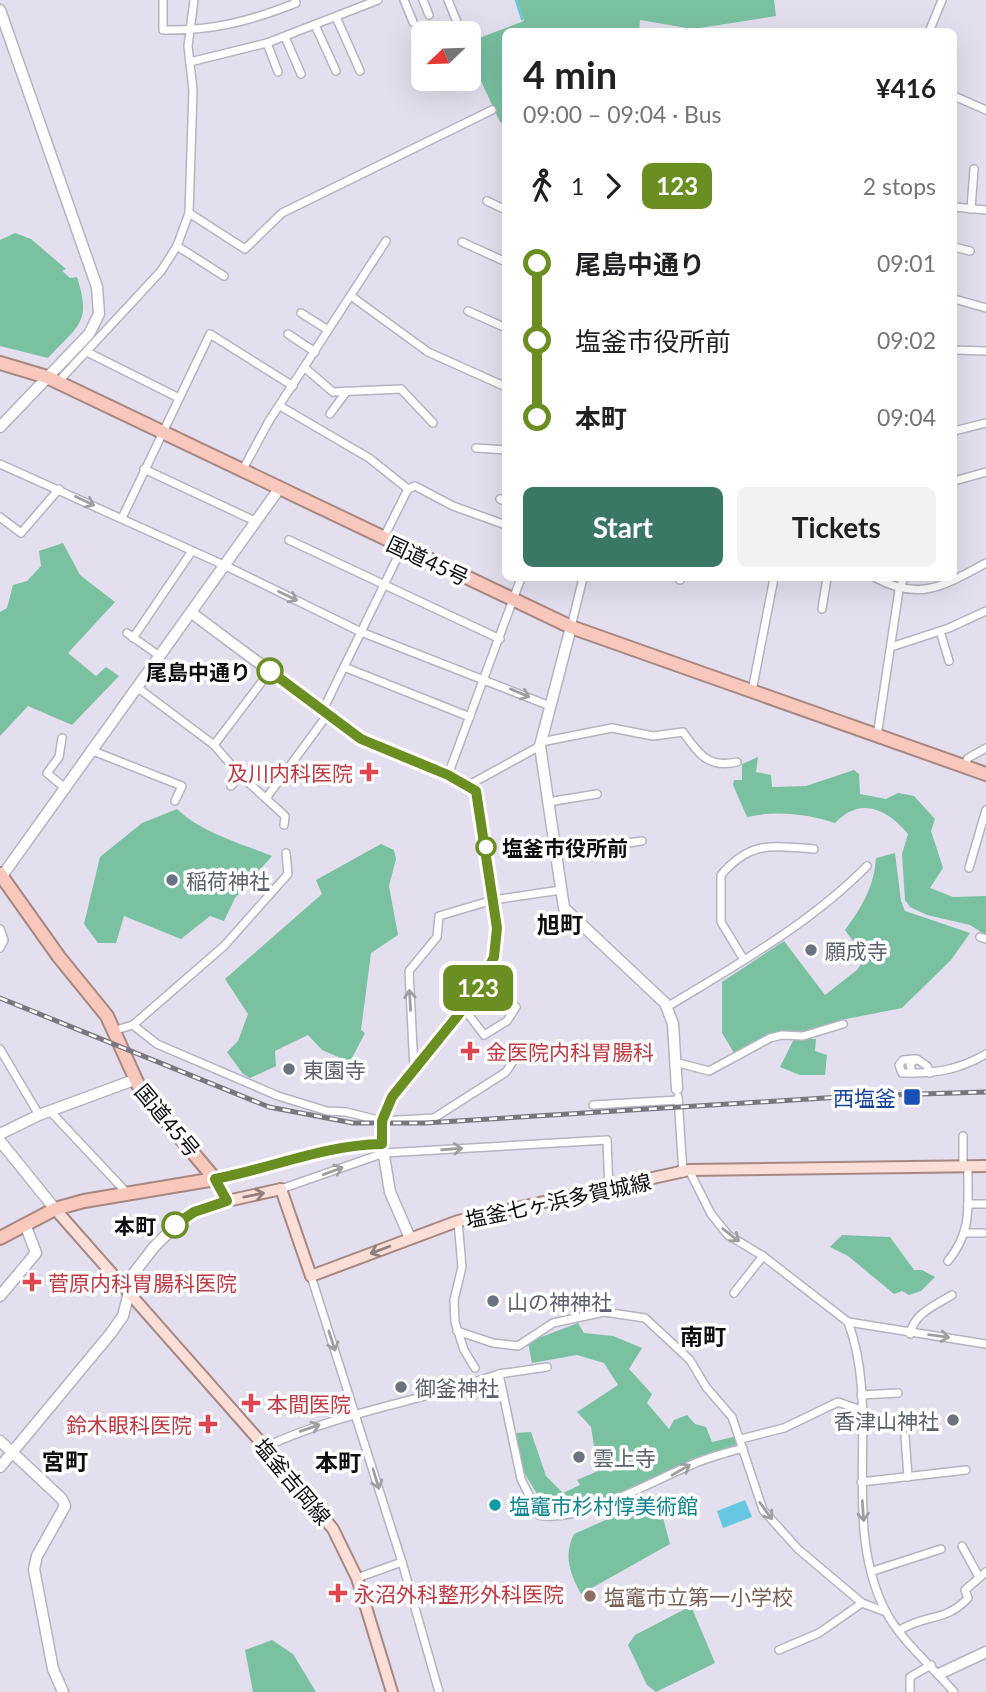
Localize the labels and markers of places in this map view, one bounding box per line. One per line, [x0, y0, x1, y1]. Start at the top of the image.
marker: 尾島中通り [257, 658, 283, 684]
place label: 尾島中通り [146, 659, 251, 684]
place label: 及川内科医院 [227, 760, 353, 785]
marker: 及川内科医院 [359, 762, 379, 782]
place label: 塩釜市役所前 [502, 835, 628, 860]
marker: 塩釜市役所前 [476, 837, 496, 857]
place label: 稲荷神社 [186, 868, 270, 893]
marker: 稲荷神社 [164, 872, 180, 888]
place label: 願成寺 [825, 938, 888, 963]
marker: 願成寺 [803, 942, 819, 958]
place label: 金医院内科胃腸科 [486, 1039, 654, 1064]
marker: 金医院内科胃腸科 [460, 1041, 480, 1061]
place label: 東園寺 [303, 1057, 366, 1082]
marker: 東園寺 [281, 1061, 297, 1077]
place label: 西塩釜 [833, 1085, 896, 1110]
marker: 西塩釜 [902, 1087, 922, 1107]
marker: 本町 [162, 1212, 188, 1238]
place label: 本町 [114, 1213, 156, 1238]
place label: 菅原内科胃腸科医院 [48, 1270, 237, 1295]
marker: 菅原内科胃腸科医院 [22, 1272, 42, 1292]
place label: 山の神神社 [507, 1289, 612, 1314]
marker: 山の神神社 [485, 1293, 501, 1309]
place label: 御釜神社 [415, 1375, 499, 1400]
marker: 御釜神社 [393, 1379, 409, 1395]
place label: 本間医院 [267, 1391, 351, 1416]
marker: 本間医院 [241, 1393, 261, 1413]
place label: 香津山神社 [834, 1408, 939, 1433]
place label: 鈴木眼科医院 [66, 1412, 192, 1437]
marker: 香津山神社 [945, 1412, 961, 1428]
marker: 鈴木眼科医院 [198, 1414, 218, 1434]
place label: 雲上寺 [593, 1445, 656, 1470]
marker: 雲上寺 [571, 1449, 587, 1465]
place label: 塩竈市杉村惇美術館 [509, 1493, 698, 1518]
marker: 塩竈市杉村惇美術館 [487, 1497, 503, 1513]
place label: 永沼外科整形外科医院 [354, 1581, 564, 1606]
marker: 永沼外科整形外科医院 [328, 1583, 348, 1603]
place label: 塩竈市立第一小学校 [604, 1584, 793, 1609]
marker: 塩竈市立第一小学校 [582, 1588, 598, 1604]

